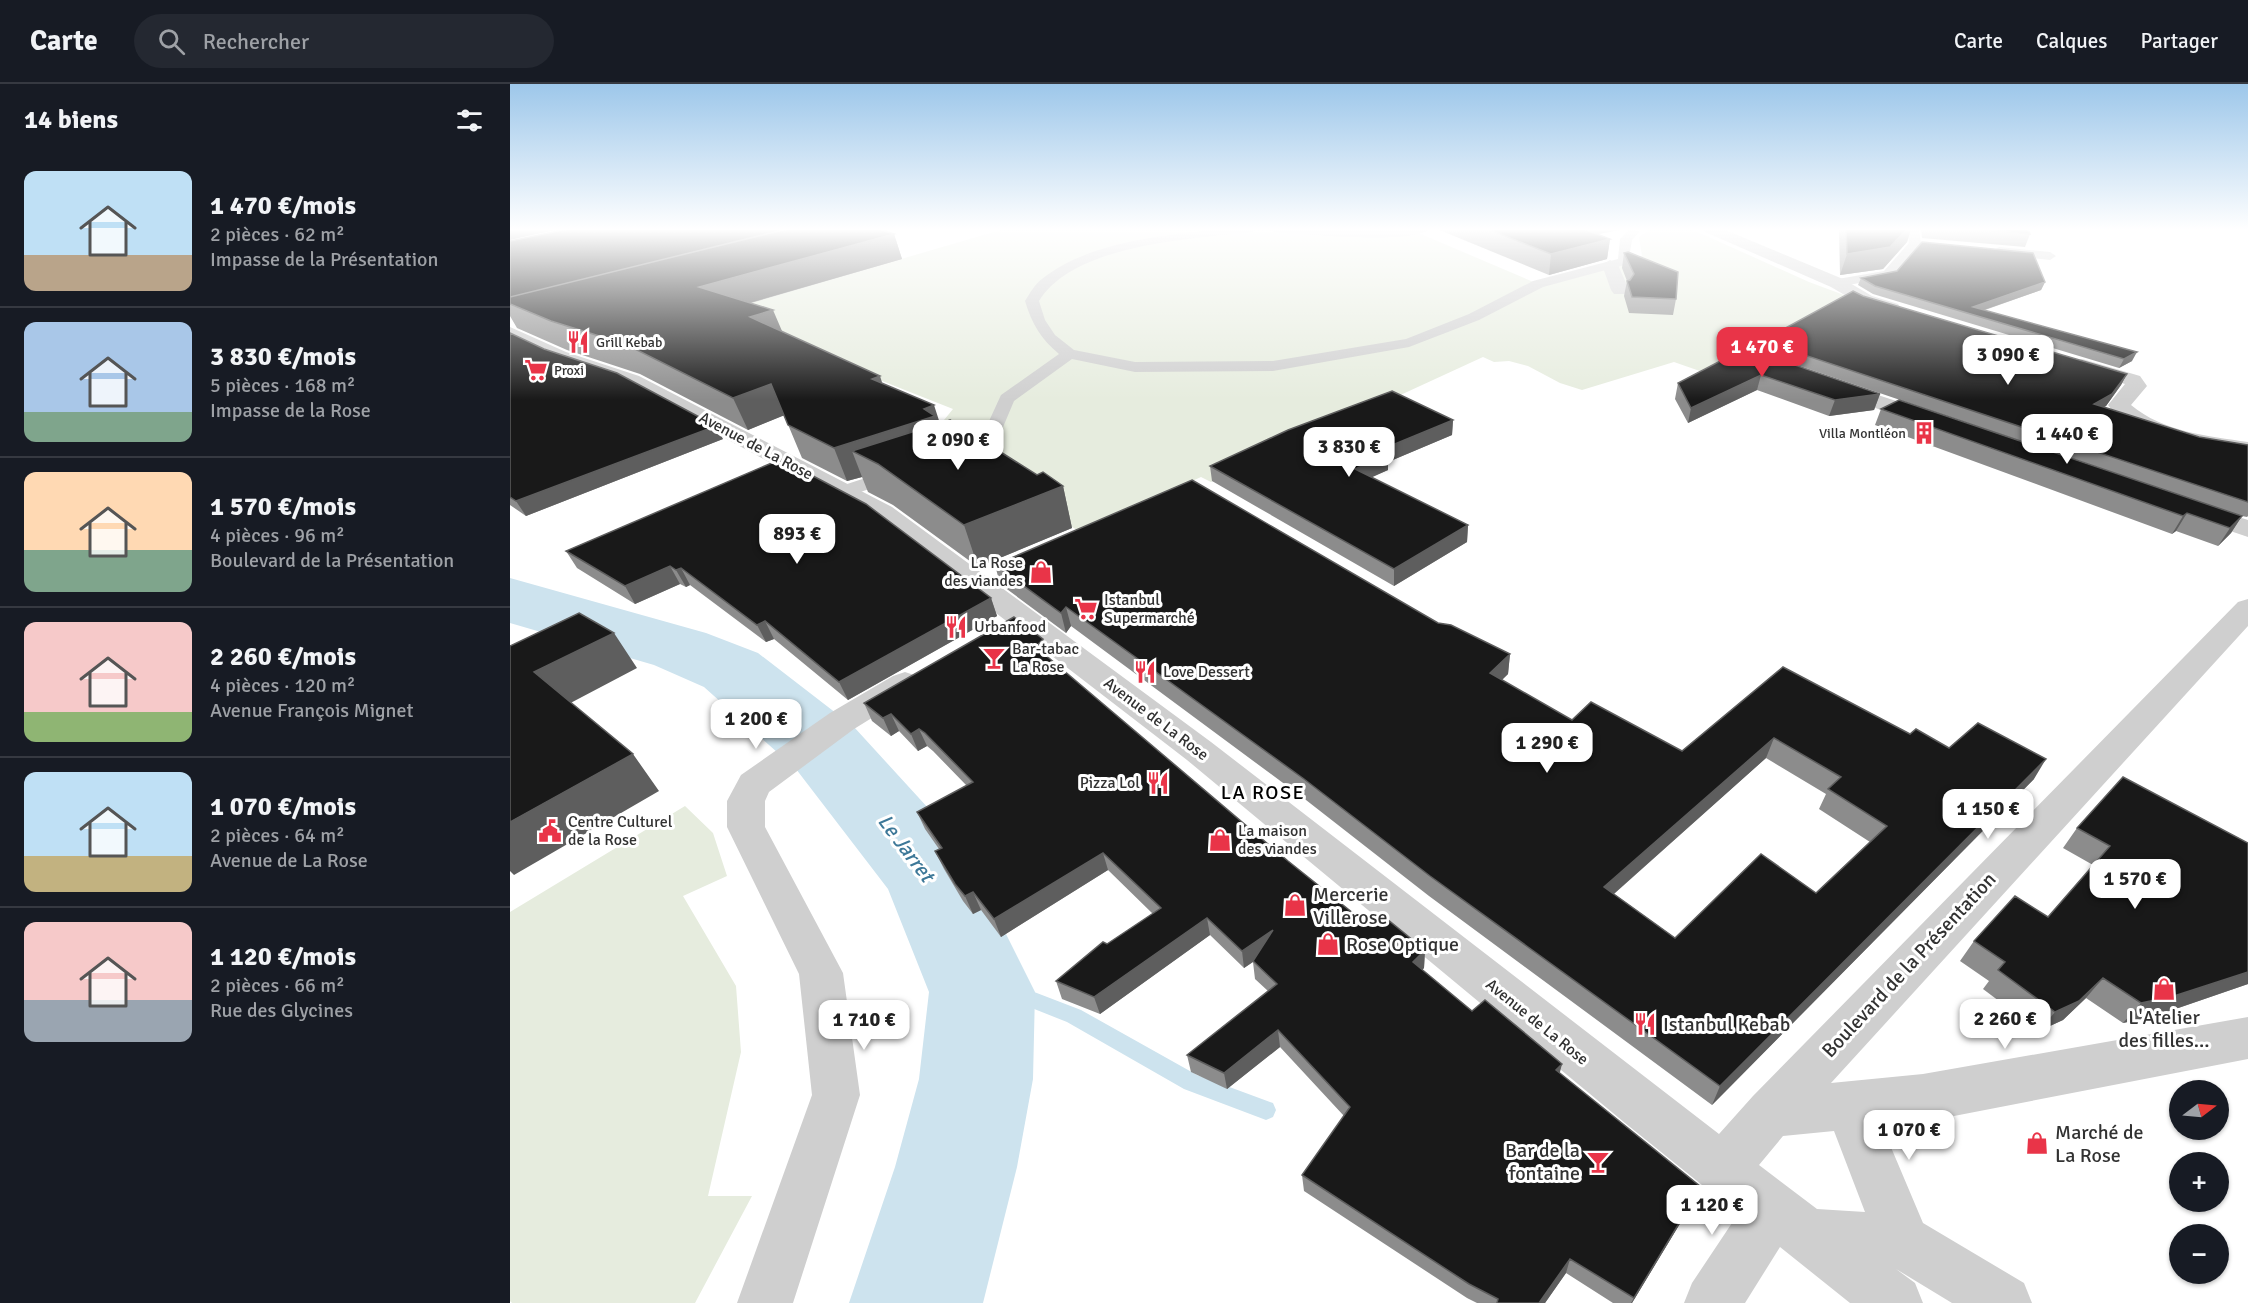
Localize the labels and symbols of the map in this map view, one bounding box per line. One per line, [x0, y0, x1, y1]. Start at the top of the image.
pin: 1 470 € [1707, 327, 1817, 378]
restaurant icon: Grill Kebab [565, 329, 591, 355]
place label: Grill Kebab [596, 334, 662, 351]
pin: 3 090 € [1953, 335, 2063, 386]
supermarket icon: Proxi [523, 357, 549, 383]
place label: Proxi [554, 362, 584, 379]
street label: Avenue de La Rose [696, 408, 816, 484]
pin: 1 440 € [2012, 414, 2122, 465]
pin: 2 090 € [903, 420, 1013, 471]
building icon: Villa Montléon [1911, 420, 1937, 446]
place label: Villa Montléon [1819, 425, 1906, 442]
pin: 3 830 € [1294, 427, 1404, 478]
pin: 893 € [755, 514, 839, 565]
place label: La Rose des viandes [944, 553, 1023, 591]
shop icon: La Rose des viandes [1028, 559, 1054, 585]
place label: Istanbul Supermarché [1104, 590, 1195, 628]
supermarket icon: Istanbul Supermarché [1073, 596, 1099, 622]
restaurant icon: Urbanfood [943, 614, 969, 640]
place label: Urbanfood [974, 617, 1046, 637]
place label: Bar-tabac La Rose [1012, 639, 1079, 677]
bar icon: Bar-tabac La Rose [981, 645, 1007, 671]
restaurant icon: Love Dessert [1132, 659, 1158, 685]
place label: Love Dessert [1163, 662, 1250, 682]
street label: Avenue de La Rose [1100, 673, 1212, 765]
pin: 1 200 € [701, 699, 811, 750]
pin: 1 290 € [1492, 723, 1602, 774]
restaurant icon: Pizza Lol [1145, 770, 1171, 796]
place label: Pizza Lol [1080, 773, 1140, 793]
district label: LA ROSE [1221, 780, 1305, 805]
pin: 1 150 € [1933, 789, 2043, 840]
water label: Le Jarret [872, 809, 941, 889]
place label: Centre Culturel de la Rose [568, 812, 673, 850]
public building icon: Centre Culturel de la Rose [537, 818, 563, 844]
place label: La maison des viandes [1238, 821, 1317, 859]
shop icon: La maison des viandes [1207, 827, 1233, 853]
pin: 1 570 € [2080, 859, 2190, 910]
street label: Boulevard de la Présentation [1817, 867, 2001, 1063]
place label: Mercerie Villerose [1313, 882, 1389, 930]
shop icon: Mercerie Villerose [1282, 892, 1308, 918]
shop icon: Rose Optique [1315, 931, 1341, 957]
place label: Rose Optique [1346, 932, 1459, 957]
street label: Avenue de La Rose [1482, 975, 1592, 1069]
shop icon: L'Atelier des filles... [2151, 976, 2177, 1002]
pin: 2 260 € [1950, 999, 2060, 1050]
pin: 1 710 € [809, 1000, 919, 1051]
place label: L'Atelier des filles... [2118, 1005, 2210, 1053]
restaurant icon: Istanbul Kebab [1632, 1011, 1658, 1037]
place label: Istanbul Kebab [1663, 1012, 1790, 1037]
north arrow [2169, 1080, 2229, 1140]
pin: 1 070 € [1854, 1110, 1964, 1161]
place label: Marché de La Rose [2055, 1120, 2144, 1168]
shop icon: Marché de La Rose [2024, 1130, 2050, 1156]
place label: Bar de la fontaine [1505, 1138, 1580, 1186]
bar icon: Bar de la fontaine [1585, 1149, 1611, 1175]
pin: 1 120 € [1657, 1185, 1767, 1236]

